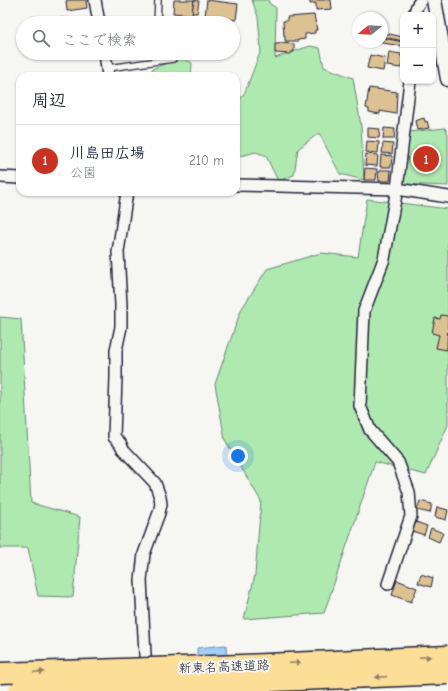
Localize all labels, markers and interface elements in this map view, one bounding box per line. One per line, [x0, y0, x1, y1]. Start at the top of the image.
north arrow [352, 12, 388, 48]
map controls [400, 12, 436, 84]
button: + [400, 12, 436, 48]
search box [16, 16, 240, 60]
icon: search [30, 27, 52, 49]
text: ここで検索 [62, 31, 137, 49]
button: − [400, 48, 436, 84]
text: 周辺 [32, 91, 66, 110]
text: 川島田広場 [70, 144, 145, 162]
pin: 1 [413, 144, 439, 174]
text: 1 [42, 153, 48, 168]
text: 210 m [189, 153, 224, 168]
text: 公園 [70, 165, 96, 180]
your location [228, 446, 248, 466]
one-way arrow [419, 653, 431, 660]
street label: 新東名高速道路 [178, 657, 270, 676]
one-way arrow [289, 659, 301, 666]
one-way arrow [33, 669, 46, 675]
one-way arrow [375, 673, 387, 680]

